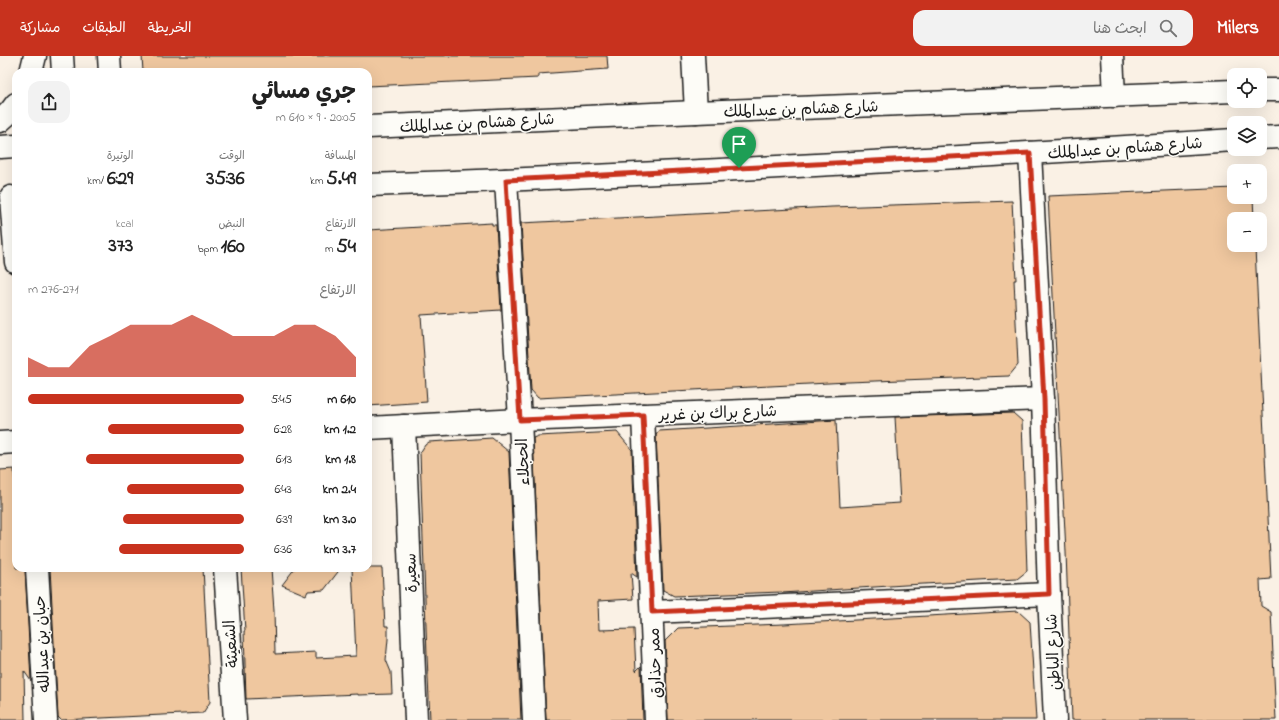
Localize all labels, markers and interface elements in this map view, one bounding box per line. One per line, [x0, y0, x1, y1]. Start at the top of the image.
search box [913, 10, 1193, 46]
text: Milers [1217, 15, 1259, 42]
icon: search [1157, 17, 1179, 39]
text: مشاركة [20, 18, 60, 39]
text: الطبقات [82, 18, 126, 39]
text: الخريطة [148, 18, 191, 39]
text: ابحث هنا [1093, 18, 1147, 40]
map controls [1227, 68, 1267, 252]
button: locate [1227, 68, 1267, 108]
text: جري مسائي [252, 77, 356, 109]
button: share [28, 81, 70, 123]
street label: شارع هشام بن عبدالملك [723, 95, 879, 125]
text: 20:05 · 9 × 610 m [276, 108, 356, 127]
street label: شارع هشام بن عبدالملك [399, 108, 555, 140]
button: layers [1227, 116, 1267, 156]
pin [722, 127, 756, 168]
street label: شارع هشام بن عبدالملك [1047, 132, 1203, 166]
icon: arrive [728, 133, 750, 155]
text: الوتيرة [107, 148, 133, 164]
text: الوقت [219, 148, 245, 164]
text: المسافة [325, 148, 356, 164]
button: + [1227, 164, 1267, 204]
text: 6:29 [107, 165, 133, 194]
text: 35:36 [206, 165, 245, 194]
text: 5.49 [326, 165, 356, 194]
text: /km [87, 173, 107, 189]
text: km [310, 173, 326, 189]
button: − [1227, 212, 1267, 252]
text: kcal [116, 216, 133, 232]
text: النبض [218, 216, 245, 232]
text: الارتفاع [325, 216, 356, 232]
text: 373 [109, 232, 133, 261]
text: 160 [221, 233, 245, 262]
text: 54 [336, 233, 356, 262]
text: bpm [198, 241, 221, 257]
text: m [325, 241, 336, 257]
text: 271–276 m [28, 280, 79, 299]
text: الارتفاع [320, 281, 356, 300]
text: 5:45 [271, 390, 292, 409]
text: 610 m [327, 390, 356, 409]
street label: شارع براك بن غرير [657, 400, 777, 428]
text: 6:28 [274, 420, 292, 439]
text: 1.2 km [324, 420, 356, 439]
street label: الحجلاء [511, 437, 537, 486]
text: 6:13 [276, 450, 292, 469]
text: 1.8 km [325, 450, 356, 469]
text: 6:43 [274, 480, 292, 499]
text: 2.4 km [322, 480, 356, 499]
text: 6:39 [276, 510, 292, 529]
text: 3.0 km [323, 510, 356, 529]
text: 6:36 [274, 540, 292, 559]
text: 3.7 km [324, 540, 356, 559]
street label: سعيرة [399, 553, 425, 593]
street label: حبان بن عبدالله [28, 595, 58, 693]
street label: شارع الباطن [1040, 613, 1068, 691]
street label: الشعيثة [218, 619, 246, 669]
street label: ممر حذارق [643, 627, 669, 699]

